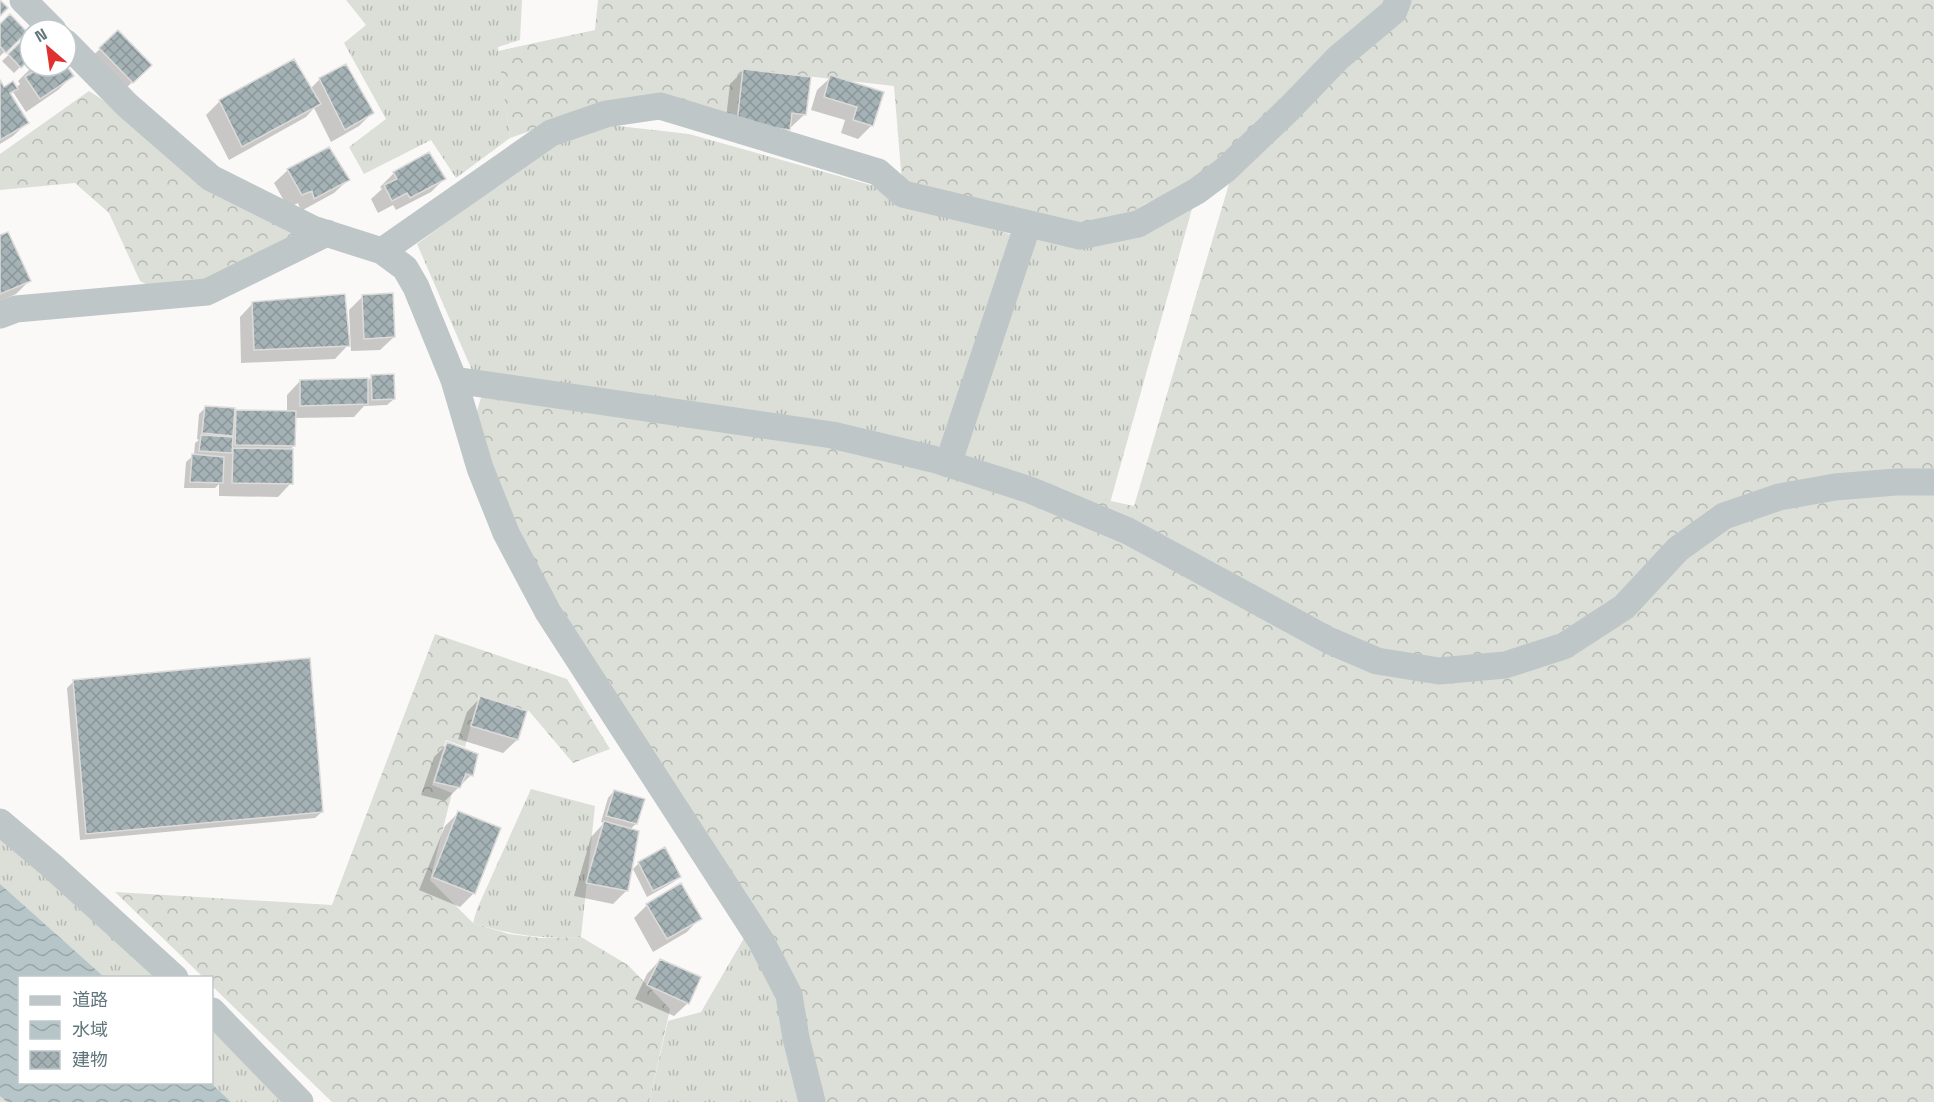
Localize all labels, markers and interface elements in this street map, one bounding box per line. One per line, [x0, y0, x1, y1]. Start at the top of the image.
north arrow [18, 18, 78, 78]
text: N [31, 24, 51, 47]
legend [18, 976, 213, 1084]
text: 道路 [72, 988, 108, 1011]
text: 水域 [72, 1018, 108, 1041]
text: 建物 [72, 1048, 108, 1071]

